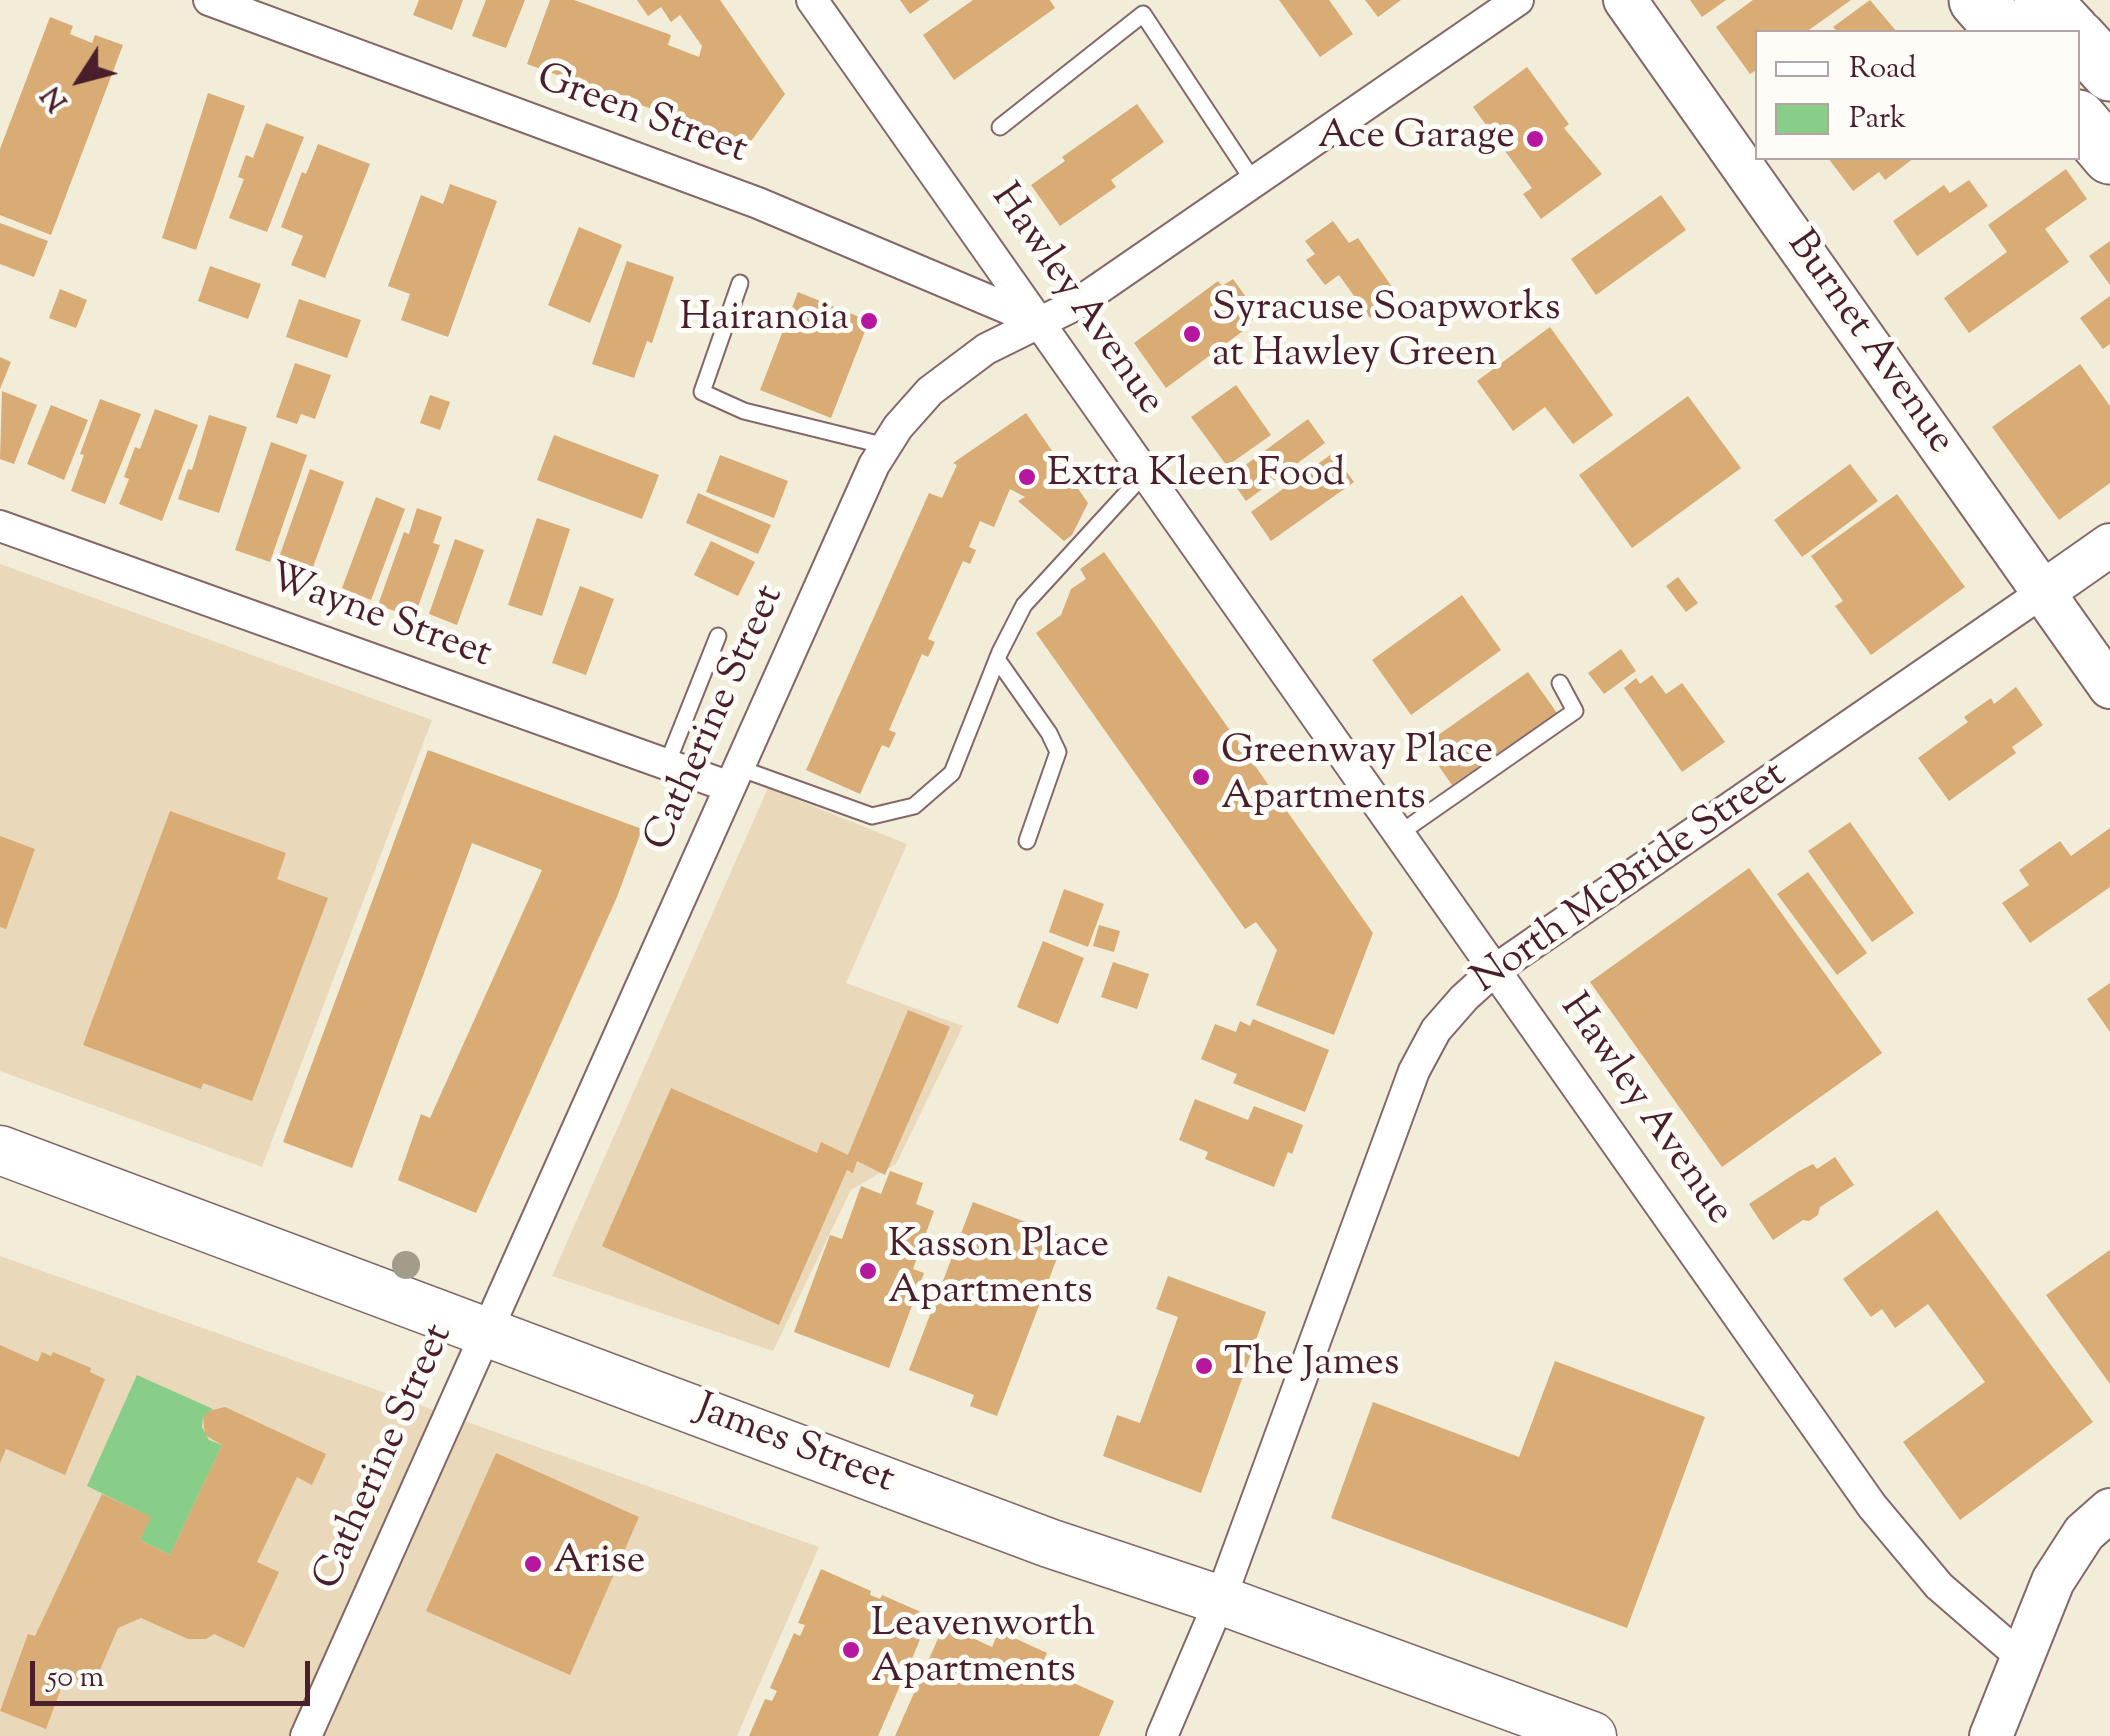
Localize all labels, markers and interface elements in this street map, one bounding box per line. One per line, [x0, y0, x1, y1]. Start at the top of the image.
north arrow [30, 30, 130, 130]
legend [1755, 30, 2080, 160]
text: Road [1849, 48, 1916, 91]
street label: Green Street [529, 57, 753, 177]
text: N [33, 77, 78, 118]
text: Park [1849, 98, 1906, 141]
place label: Ace Garage [1318, 115, 1515, 163]
marker: Ace Garage [1524, 128, 1546, 150]
street label: Hawley Avenue [978, 177, 1172, 425]
street label: Burnet Avenue [1774, 223, 1962, 465]
place label: Syracuse Soapworks at Hawley Green [1212, 287, 1560, 381]
place label: Hairanoia [679, 297, 849, 345]
marker: Hairanoia [858, 310, 880, 332]
marker: Syracuse Soapworks at Hawley Green [1181, 323, 1203, 345]
place label: Extra Kleen Food [1047, 453, 1345, 501]
marker: Extra Kleen Food [1016, 466, 1038, 488]
street label: Wayne Street [261, 557, 497, 681]
street label: Catherine Street [637, 579, 797, 859]
place label: Greenway Place Apartments [1221, 730, 1493, 824]
street label: North McBride Street [1465, 754, 1797, 1006]
marker: Greenway Place Apartments [1190, 766, 1212, 788]
street label: Hawley Avenue [1547, 987, 1741, 1235]
place label: Kasson Place Apartments [888, 1224, 1109, 1318]
marker: Kasson Place Apartments [857, 1260, 879, 1282]
street label: Catherine Street [306, 1318, 466, 1598]
place label: The James [1224, 1342, 1399, 1390]
marker: The James [1193, 1355, 1215, 1377]
street label: James Street [688, 1387, 900, 1507]
place label: Arise [553, 1540, 645, 1588]
marker: Arise [522, 1553, 544, 1575]
place label: Leavenworth Apartments [871, 1603, 1095, 1697]
marker: Leavenworth Apartments [840, 1639, 862, 1661]
scale bar [35, 1641, 315, 1703]
text: 50 m [47, 1657, 104, 1700]

